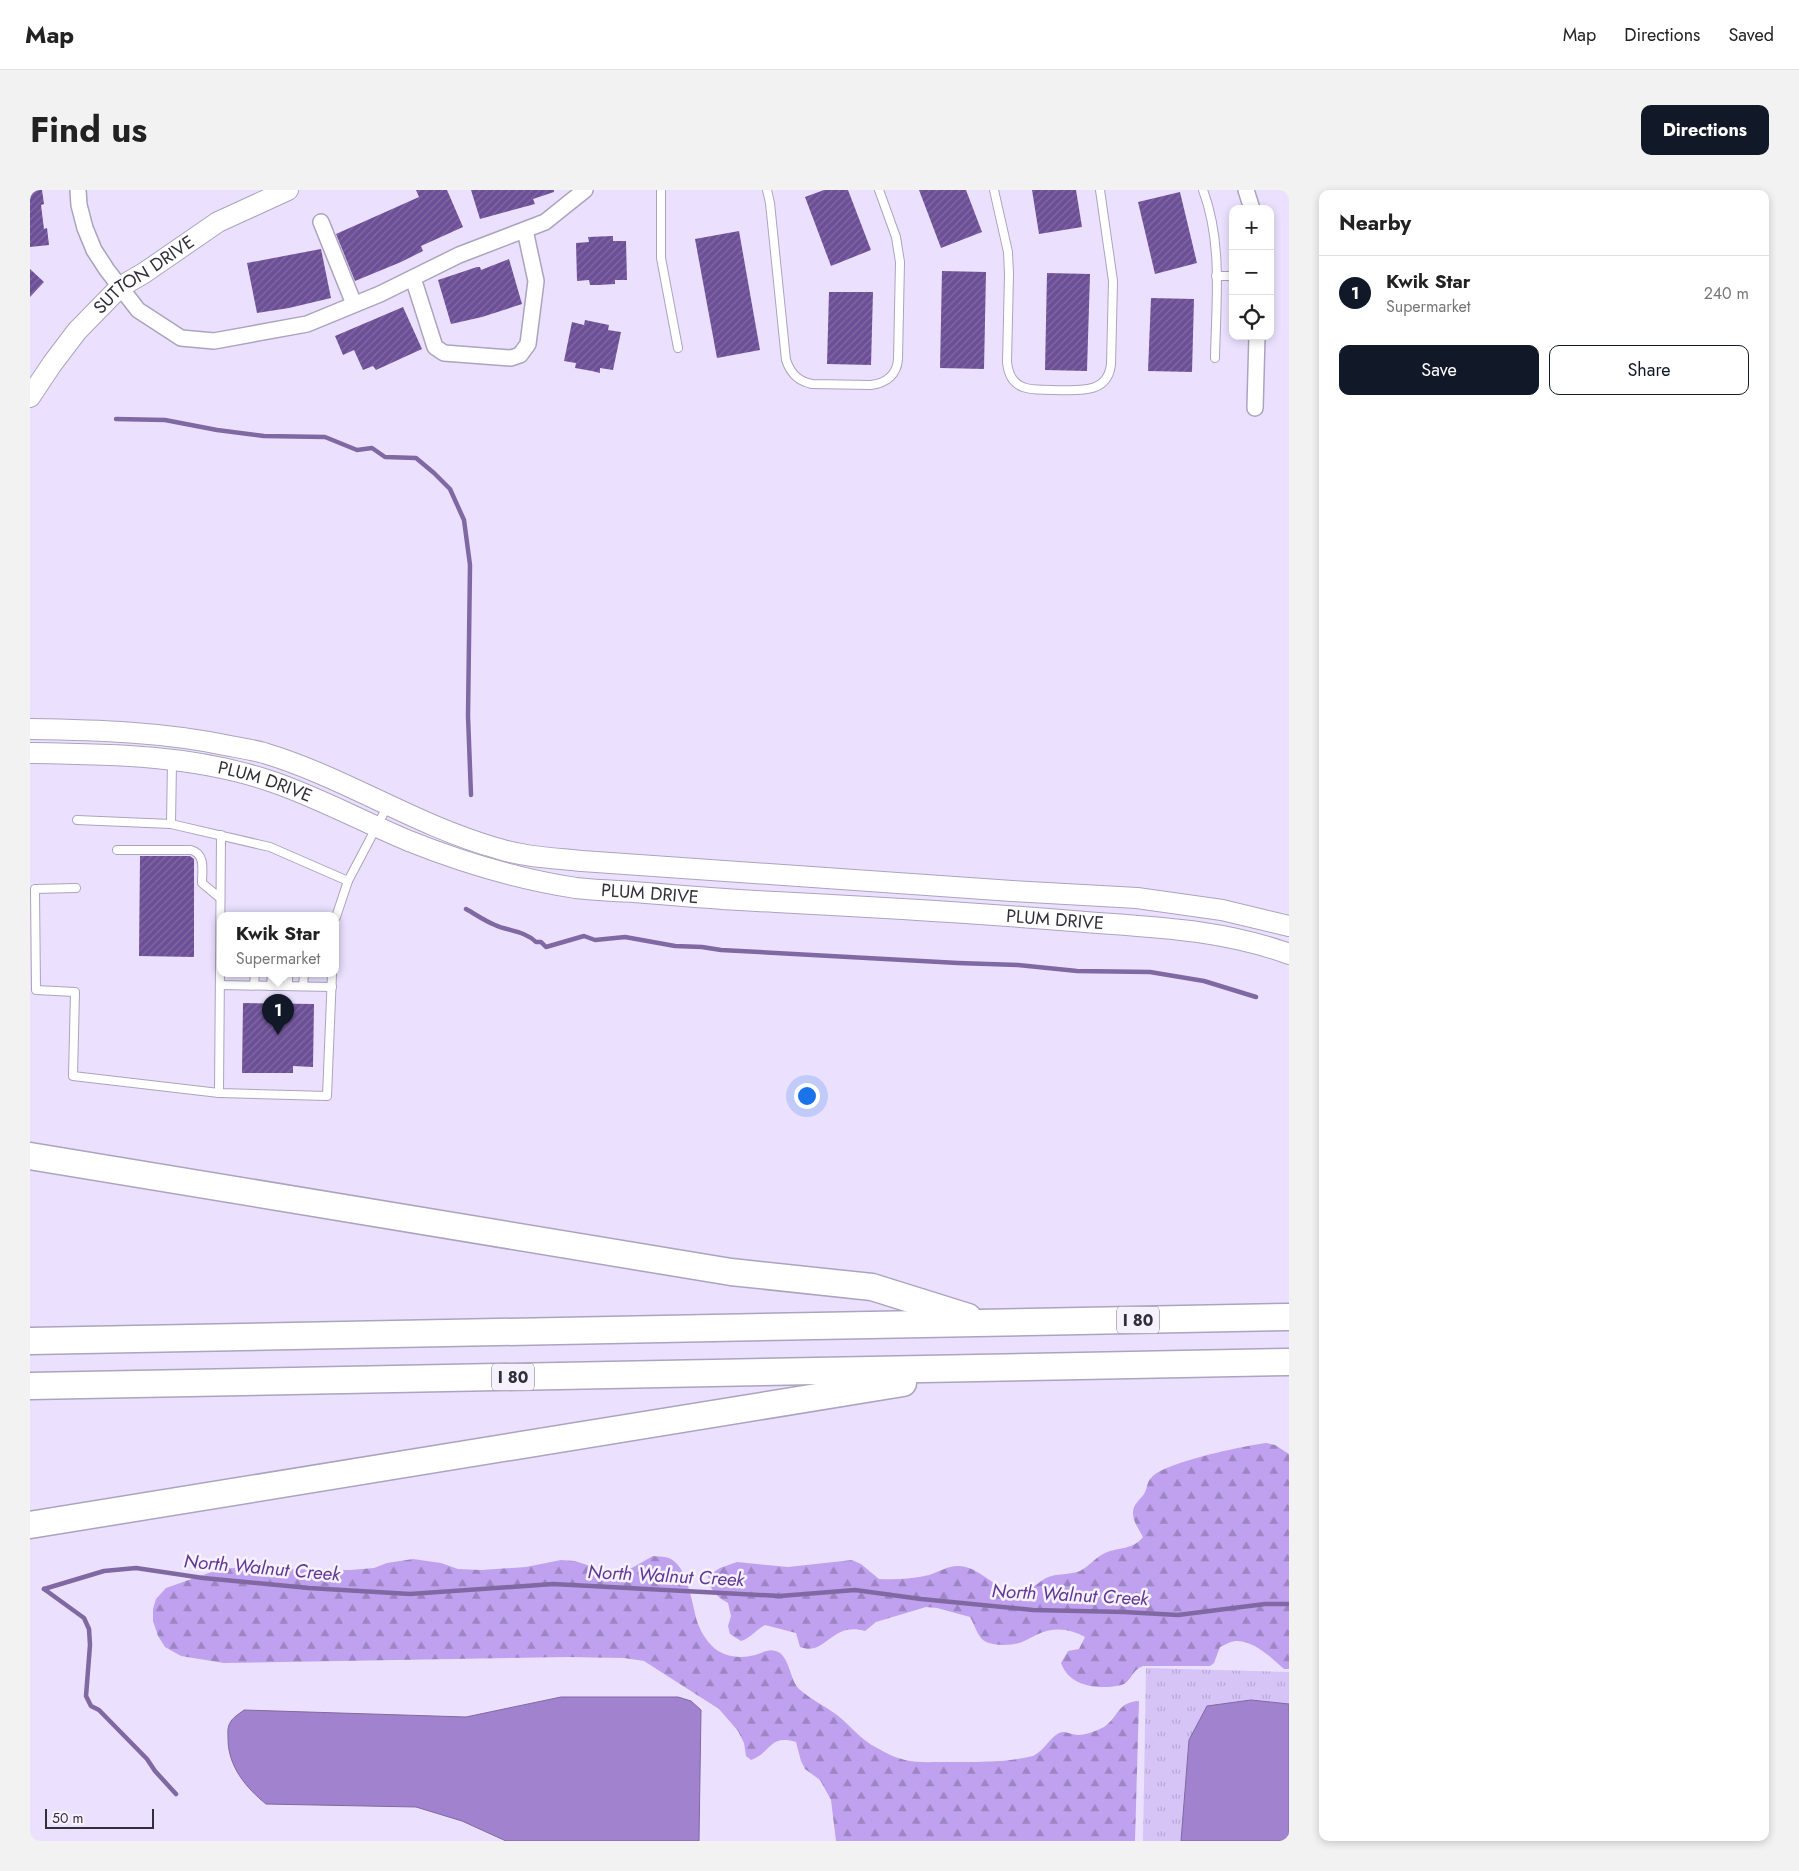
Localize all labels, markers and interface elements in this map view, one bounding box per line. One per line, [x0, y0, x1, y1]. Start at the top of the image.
text: Map [25, 17, 74, 52]
text: Map [1563, 22, 1596, 48]
text: Directions [1624, 22, 1700, 48]
text: Saved [1728, 22, 1774, 48]
text: Find us [30, 105, 147, 155]
button: Directions [1641, 105, 1769, 155]
map controls [1229, 205, 1274, 340]
button: + [1229, 205, 1274, 250]
text: Nearby [1339, 208, 1411, 238]
street label: SUTTON DRIVE [87, 229, 200, 320]
button: − [1229, 250, 1274, 295]
text: Kwik Star [1386, 268, 1471, 295]
text: 1 [1351, 282, 1359, 305]
text: 240 m [1704, 282, 1749, 305]
button: locate [1229, 295, 1274, 340]
text: Supermarket [1386, 295, 1471, 318]
button: Save [1339, 345, 1539, 395]
button: Share [1549, 345, 1749, 395]
street label: PLUM DRIVE [216, 754, 316, 809]
street label: PLUM DRIVE [600, 877, 700, 910]
street label: PLUM DRIVE [1005, 903, 1105, 936]
popup [217, 912, 339, 977]
text: Kwik Star [236, 920, 320, 947]
text: Supermarket [236, 947, 320, 970]
pin: 1 [262, 994, 294, 1035]
your location [794, 1083, 820, 1109]
road number: I 80 [1117, 1306, 1159, 1334]
road number: I 80 [492, 1364, 534, 1390]
water label: North Walnut Creek [183, 1547, 342, 1588]
water label: North Walnut Creek [587, 1558, 746, 1593]
water label: North Walnut Creek [991, 1577, 1150, 1612]
scale bar [45, 1806, 154, 1829]
text: 50 m [52, 1808, 83, 1828]

